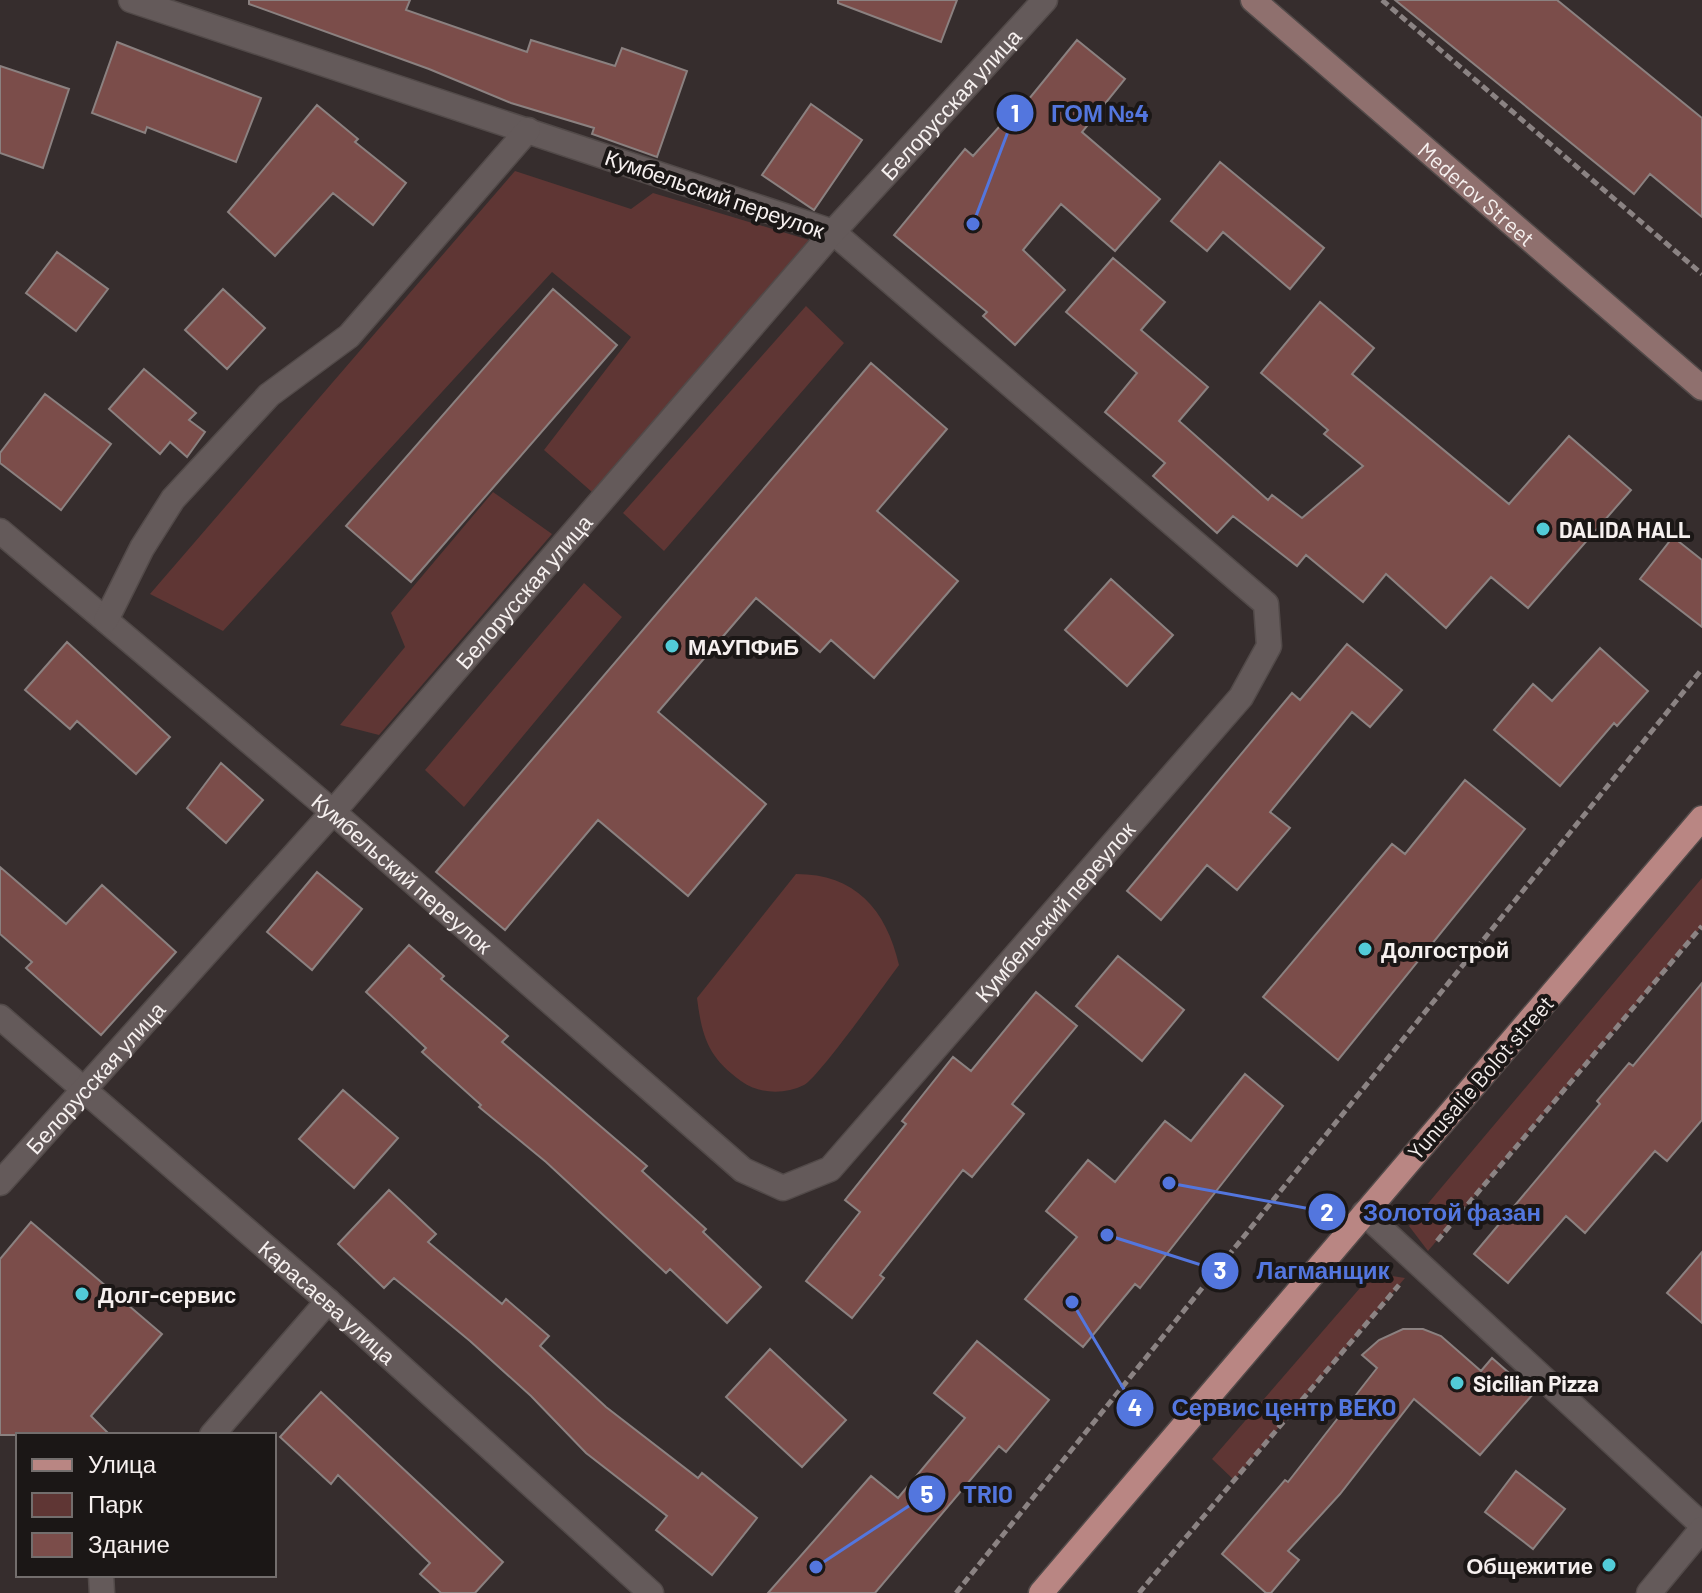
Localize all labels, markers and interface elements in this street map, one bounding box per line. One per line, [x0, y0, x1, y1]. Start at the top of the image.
street label: Белорусская улица [875, 22, 1026, 185]
callout: ГОМ №4 [995, 89, 1165, 137]
text: 1 [1011, 98, 1019, 127]
text: ГОМ №4 [1051, 98, 1149, 127]
street label: Mederov Street [1413, 136, 1541, 251]
street label: Кумбельский переулок [602, 143, 828, 244]
street label: Белорусская улица [450, 508, 597, 674]
place label: DALIDA HALL [1559, 516, 1691, 542]
marker: DALIDA HALL [1534, 520, 1552, 538]
place label: МАУПФиБ [688, 633, 799, 659]
marker: МАУПФиБ [663, 637, 681, 655]
street label: Кумбельский переулок [307, 787, 498, 958]
street label: Кумбельский переулок [969, 816, 1140, 1007]
place label: Долгострой [1381, 936, 1509, 963]
marker: Долгострой [1356, 940, 1374, 958]
street label: Yunusalie Bolot street [1402, 990, 1558, 1164]
street label: Белорусская улица [20, 995, 170, 1159]
callout: Золотой фазан [1307, 1188, 1557, 1236]
text: 2 [1320, 1197, 1334, 1226]
text: Золотой фазан [1363, 1197, 1541, 1226]
street label: Карасаева улица [254, 1234, 402, 1369]
callout: Лагманщик [1200, 1247, 1405, 1295]
text: 3 [1214, 1255, 1226, 1284]
text: Лагманщик [1256, 1255, 1391, 1284]
place label: Долг-сервис [98, 1281, 236, 1308]
marker: Долг-сервис [73, 1285, 91, 1303]
place label: Sicilian Pizza [1473, 1370, 1599, 1396]
marker: Sicilian Pizza [1448, 1374, 1466, 1392]
callout: Сервис центр BEKO [1115, 1384, 1412, 1432]
text: 4 [1128, 1392, 1142, 1421]
text: Сервис центр BEKO [1172, 1392, 1396, 1421]
legend [16, 1433, 276, 1577]
text: Улица [88, 1449, 157, 1478]
callout: TRIO [907, 1470, 1029, 1518]
text: 5 [921, 1479, 934, 1508]
text: TRIO [963, 1479, 1013, 1508]
text: Парк [88, 1489, 143, 1518]
text: Здание [88, 1529, 170, 1558]
place label: Общежитие [1466, 1552, 1593, 1579]
marker: Общежитие [1600, 1556, 1618, 1574]

